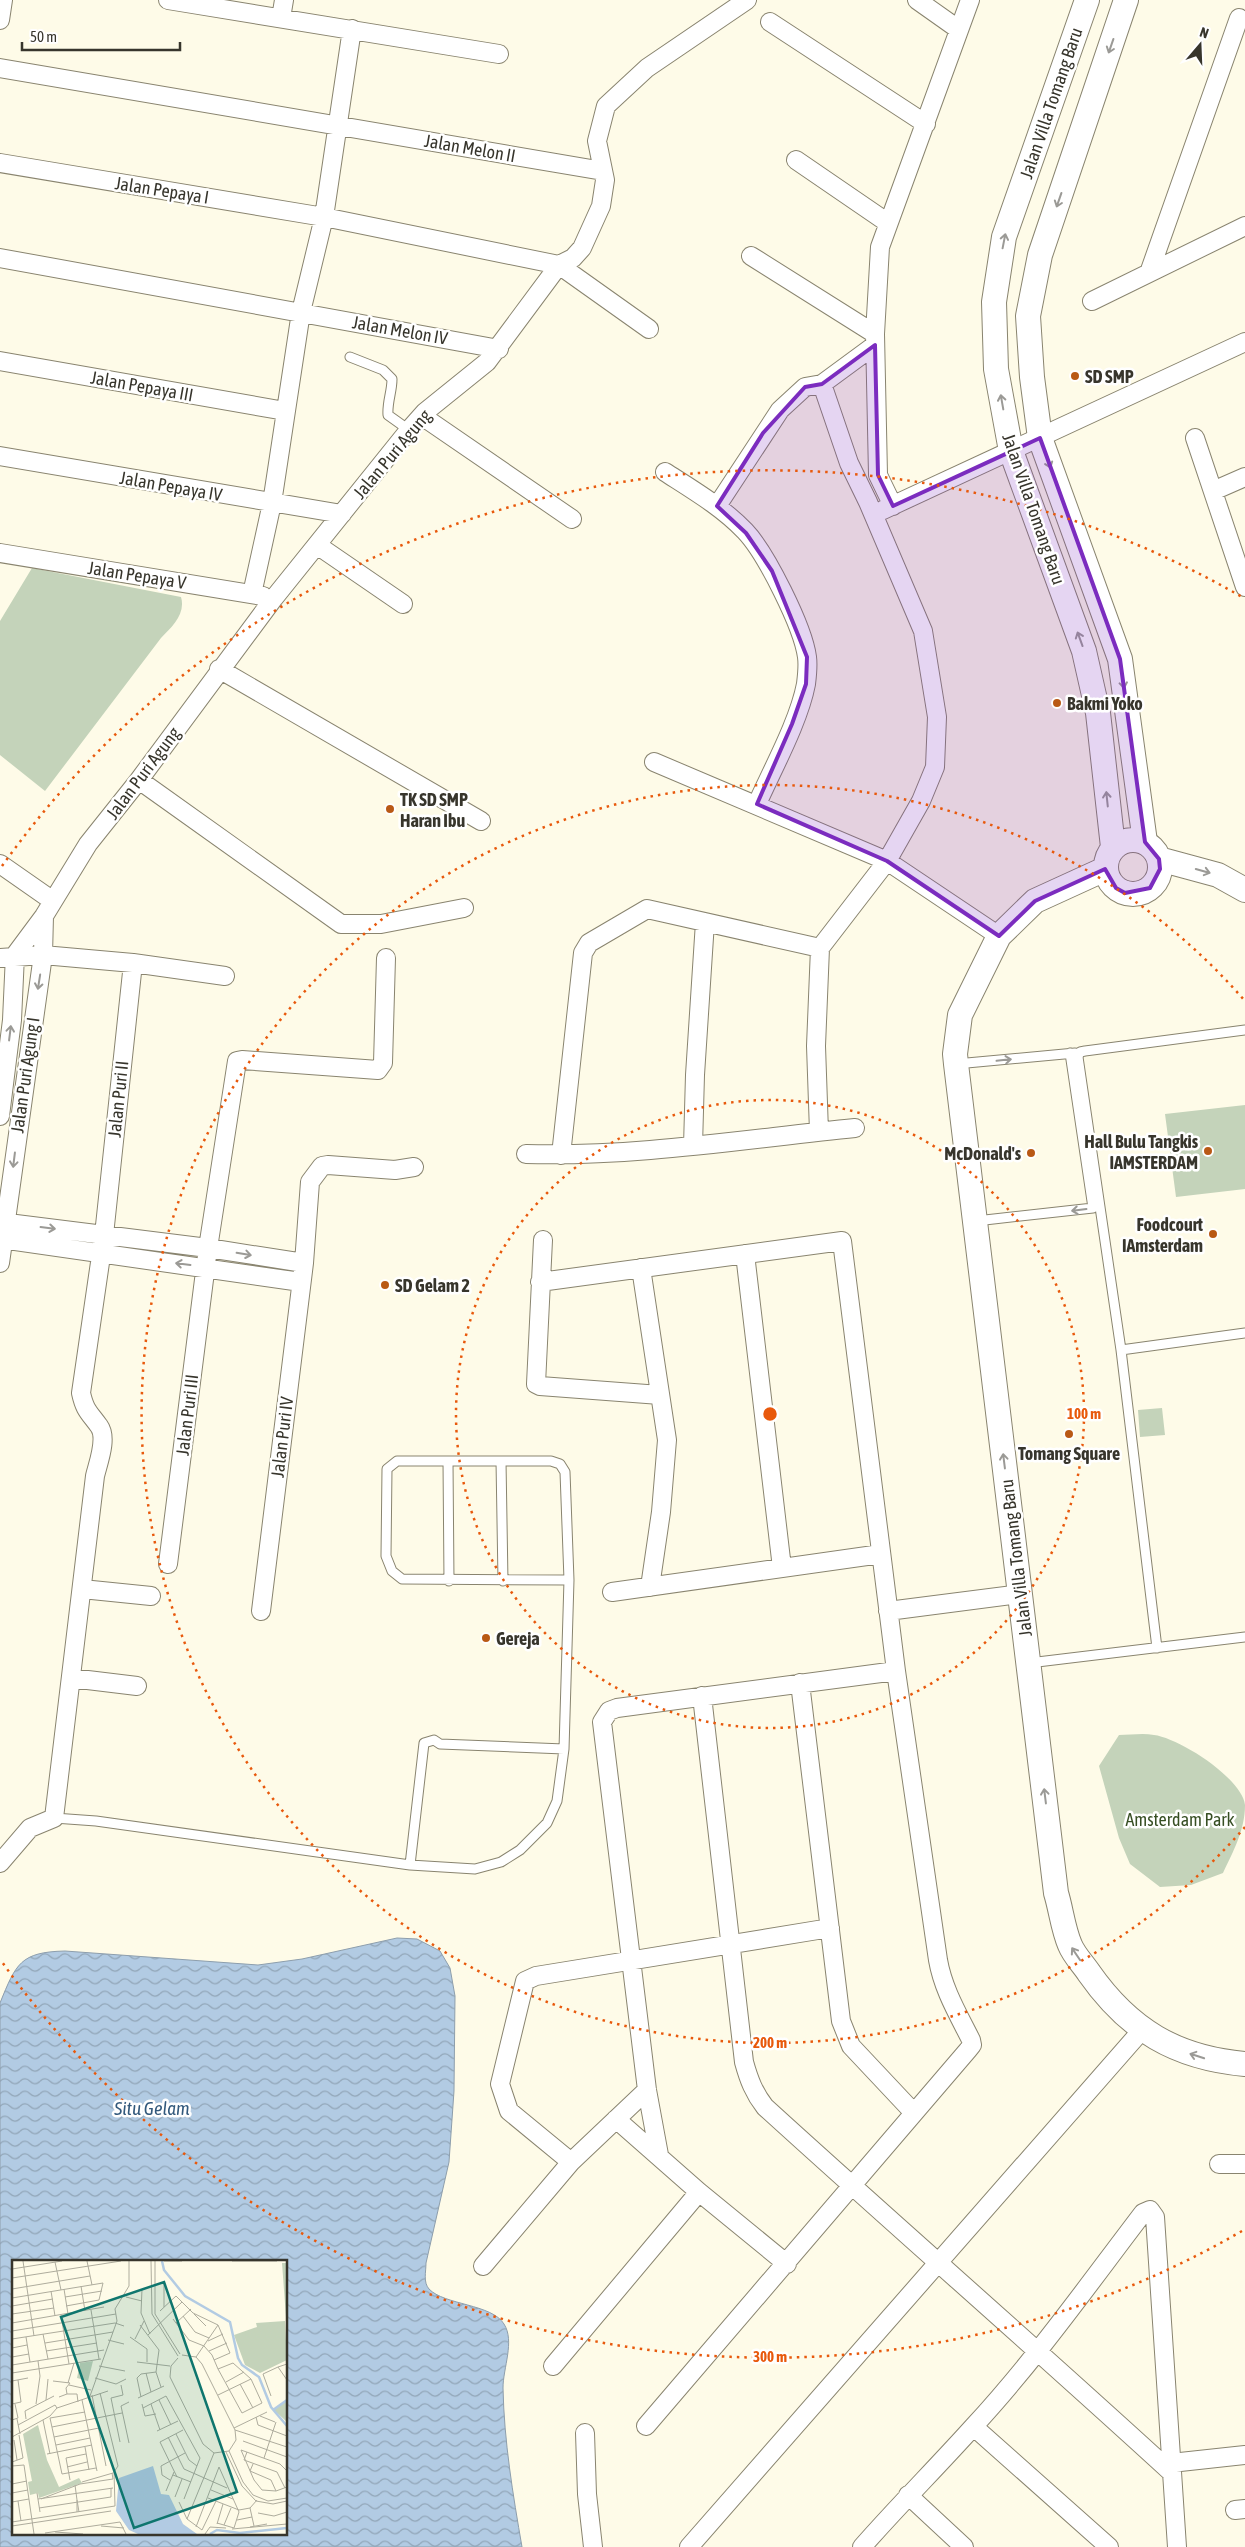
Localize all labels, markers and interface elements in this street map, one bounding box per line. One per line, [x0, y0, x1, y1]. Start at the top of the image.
scale bar [22, 20, 180, 52]
north arrow [1175, 20, 1225, 70]
text: N [1198, 24, 1211, 42]
street label: Jalan Villa Tomang Baru [1015, 25, 1087, 181]
text: 50 m [30, 28, 57, 45]
one-way arrow [1105, 38, 1115, 54]
street label: Jalan Melon II [423, 130, 517, 166]
street label: Jalan Pepaya I [114, 172, 210, 208]
one-way arrow [1053, 192, 1063, 208]
one-way arrow [999, 233, 1009, 249]
street label: Jalan Melon IV [351, 311, 449, 349]
place label: SD SMP [1085, 366, 1134, 387]
street label: Jalan Pepaya III [89, 367, 195, 405]
marker: SD SMP [1069, 370, 1081, 382]
one-way arrow [997, 395, 1006, 411]
street label: Jalan Puri Agung [349, 405, 435, 503]
street label: Jalan Villa Tomang Baru [998, 431, 1070, 587]
one-way arrow [1044, 453, 1053, 469]
street label: Jalan Pepaya IV [118, 467, 224, 505]
street label: Jalan Pepaya V [86, 557, 188, 593]
one-way arrow [1075, 632, 1084, 647]
one-way arrow [1118, 673, 1128, 689]
place label: Bakmi Yoko [1067, 693, 1143, 714]
marker: Bakmi Yoko [1051, 697, 1063, 709]
street label: Jalan Puri Agung [102, 723, 185, 823]
place label: TK SD SMP Haran Ibu [400, 789, 468, 831]
one-way arrow [1102, 791, 1112, 807]
marker: TK SD SMP Haran Ibu [384, 803, 396, 815]
one-way arrow [1195, 867, 1211, 876]
one-way arrow [34, 973, 44, 989]
street label: Jalan Puri Agung I [6, 1016, 44, 1134]
one-way arrow [5, 1025, 15, 1041]
one-way arrow [996, 1055, 1012, 1064]
street label: Jalan Puri II [104, 1060, 132, 1138]
place label: Hall Bulu Tangkis IAMSTERDAM [1084, 1131, 1199, 1173]
place label: McDonald's [944, 1143, 1022, 1164]
marker: Hall Bulu Tangkis IAMSTERDAM [1202, 1145, 1214, 1157]
marker: McDonald's [1025, 1147, 1037, 1159]
one-way arrow [9, 1152, 19, 1168]
one-way arrow [1071, 1205, 1087, 1215]
place label: Foodcourt IAmsterdam [1122, 1214, 1204, 1256]
one-way arrow [40, 1223, 56, 1233]
marker: Foodcourt IAmsterdam [1207, 1228, 1219, 1240]
one-way arrow [236, 1249, 252, 1259]
one-way arrow [176, 1259, 192, 1269]
place label: SD Gelam 2 [395, 1275, 470, 1296]
marker: SD Gelam 2 [379, 1279, 391, 1291]
street label: Jalan Puri III [172, 1373, 202, 1457]
street label: Jalan Puri IV [267, 1395, 297, 1479]
centre of rings [761, 1405, 779, 1423]
text: 100 m [1067, 1405, 1101, 1422]
marker: Tomang Square [1063, 1428, 1075, 1440]
place label: Tomang Square [1018, 1443, 1120, 1464]
one-way arrow [999, 1453, 1009, 1469]
street label: Jalan Villa Tomang Baru [996, 1478, 1036, 1638]
place label: Gereja [496, 1628, 540, 1649]
marker: Gereja [480, 1632, 492, 1644]
one-way arrow [1040, 1788, 1050, 1804]
park label: Amsterdam Park [1125, 1809, 1235, 1830]
one-way arrow [1071, 1947, 1081, 1961]
text: 200 m [753, 2034, 787, 2051]
one-way arrow [1190, 2051, 1206, 2060]
water label: Situ Gelam [113, 2097, 190, 2119]
inset map [12, 2260, 288, 2534]
text: 300 m [753, 2348, 787, 2365]

